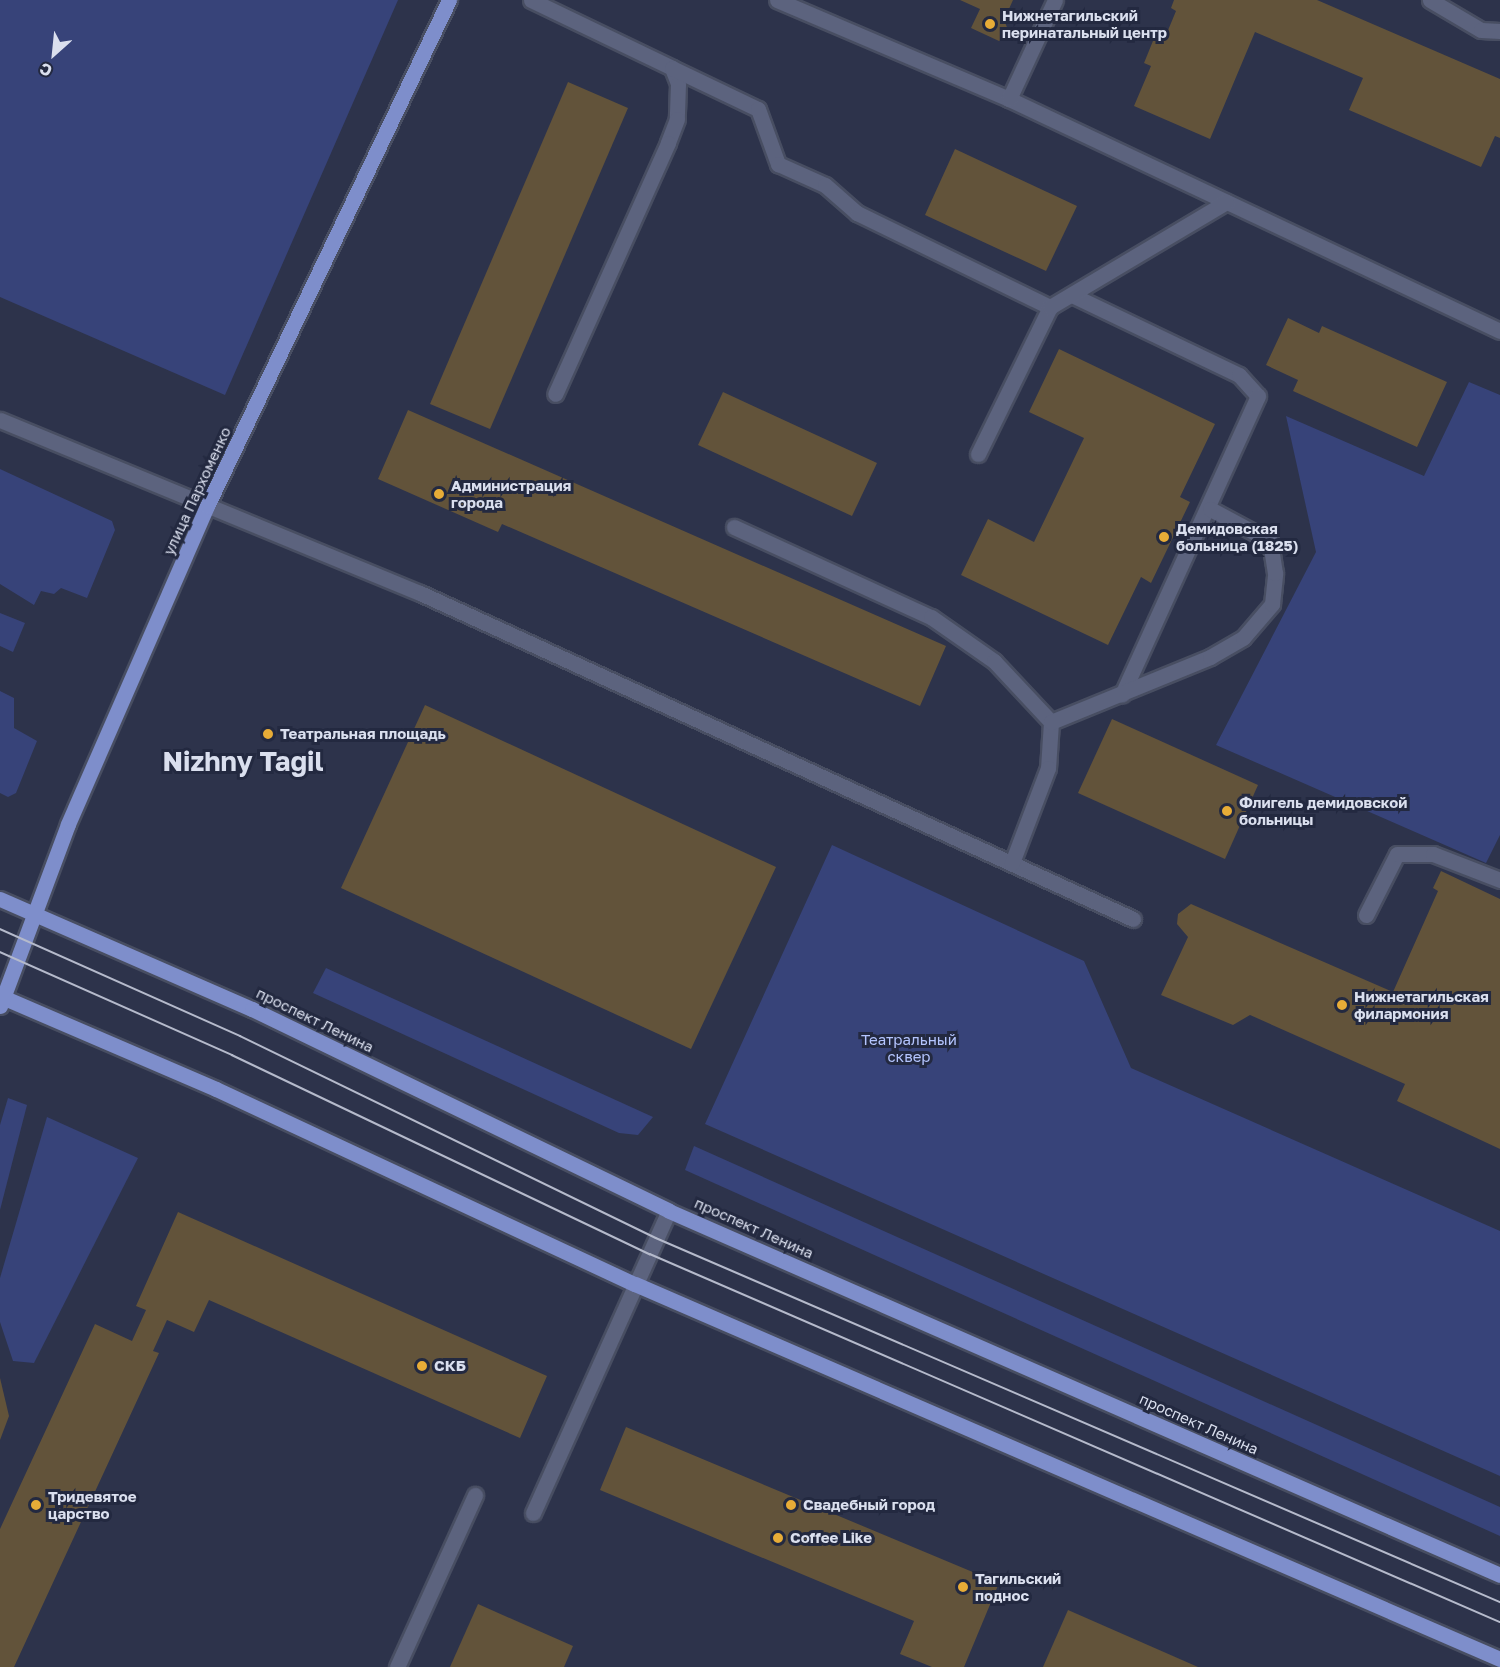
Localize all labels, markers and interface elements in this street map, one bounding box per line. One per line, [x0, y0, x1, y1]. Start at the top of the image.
place label: Нижнетагильский перинатальный центр [1002, 6, 1167, 41]
marker: Нижнетагильский перинатальный центр [983, 17, 997, 31]
north arrow [24, 24, 84, 84]
text: С [36, 59, 55, 82]
street label: улица Пархоменко [159, 424, 235, 558]
place label: Администрация города [451, 476, 571, 511]
marker: Администрация города [432, 487, 446, 501]
place label: Демидовская больница (1825) [1176, 519, 1298, 554]
marker: Демидовская больница (1825) [1157, 530, 1171, 544]
place label: Театральная площадь [280, 725, 446, 743]
marker: Театральная площадь [261, 727, 275, 741]
district label: Nizhny Tagil [163, 746, 323, 778]
place label: Флигель демидовской больницы [1239, 793, 1407, 828]
marker: Флигель демидовской больницы [1220, 804, 1234, 818]
street label: проспект Ленина [253, 984, 377, 1056]
place label: Нижнетагильская филармония [1354, 987, 1489, 1022]
marker: Нижнетагильская филармония [1335, 998, 1349, 1012]
park label: Театральный сквер [861, 1030, 957, 1065]
street label: проспект Ленина [692, 1194, 816, 1262]
place label: СКБ [434, 1357, 466, 1375]
marker: СКБ [415, 1359, 429, 1373]
street label: проспект Ленина [1137, 1390, 1261, 1458]
place label: Тридевятое царство [48, 1487, 137, 1522]
place label: Свадебный город [803, 1496, 935, 1514]
marker: Тридевятое царство [29, 1498, 43, 1512]
marker: Свадебный город [784, 1498, 798, 1512]
place label: Coffee Like [790, 1529, 872, 1547]
marker: Coffee Like [771, 1531, 785, 1545]
place label: Тагильский поднос [975, 1569, 1061, 1604]
marker: Тагильский поднос [956, 1580, 970, 1594]

